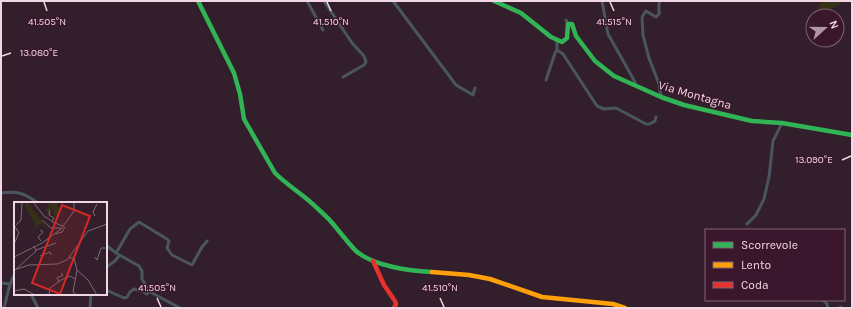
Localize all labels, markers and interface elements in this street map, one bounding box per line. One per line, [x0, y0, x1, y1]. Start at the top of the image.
north arrow [805, 8, 845, 48]
text: 41.505°N [28, 16, 66, 28]
text: 41.510°N [313, 16, 349, 28]
text: 41.515°N [596, 16, 632, 28]
text: N [826, 19, 841, 31]
text: 13.080°E [20, 47, 58, 59]
street label: Via Montagna [657, 78, 733, 112]
text: 13.090°E [795, 154, 833, 166]
inset map [14, 202, 107, 295]
legend [705, 229, 845, 301]
text: Scorrevole [741, 238, 798, 252]
text: Lento [741, 258, 771, 272]
text: Coda [741, 278, 769, 292]
text: 41.505°N [138, 282, 176, 294]
text: 41.510°N [422, 282, 458, 294]

